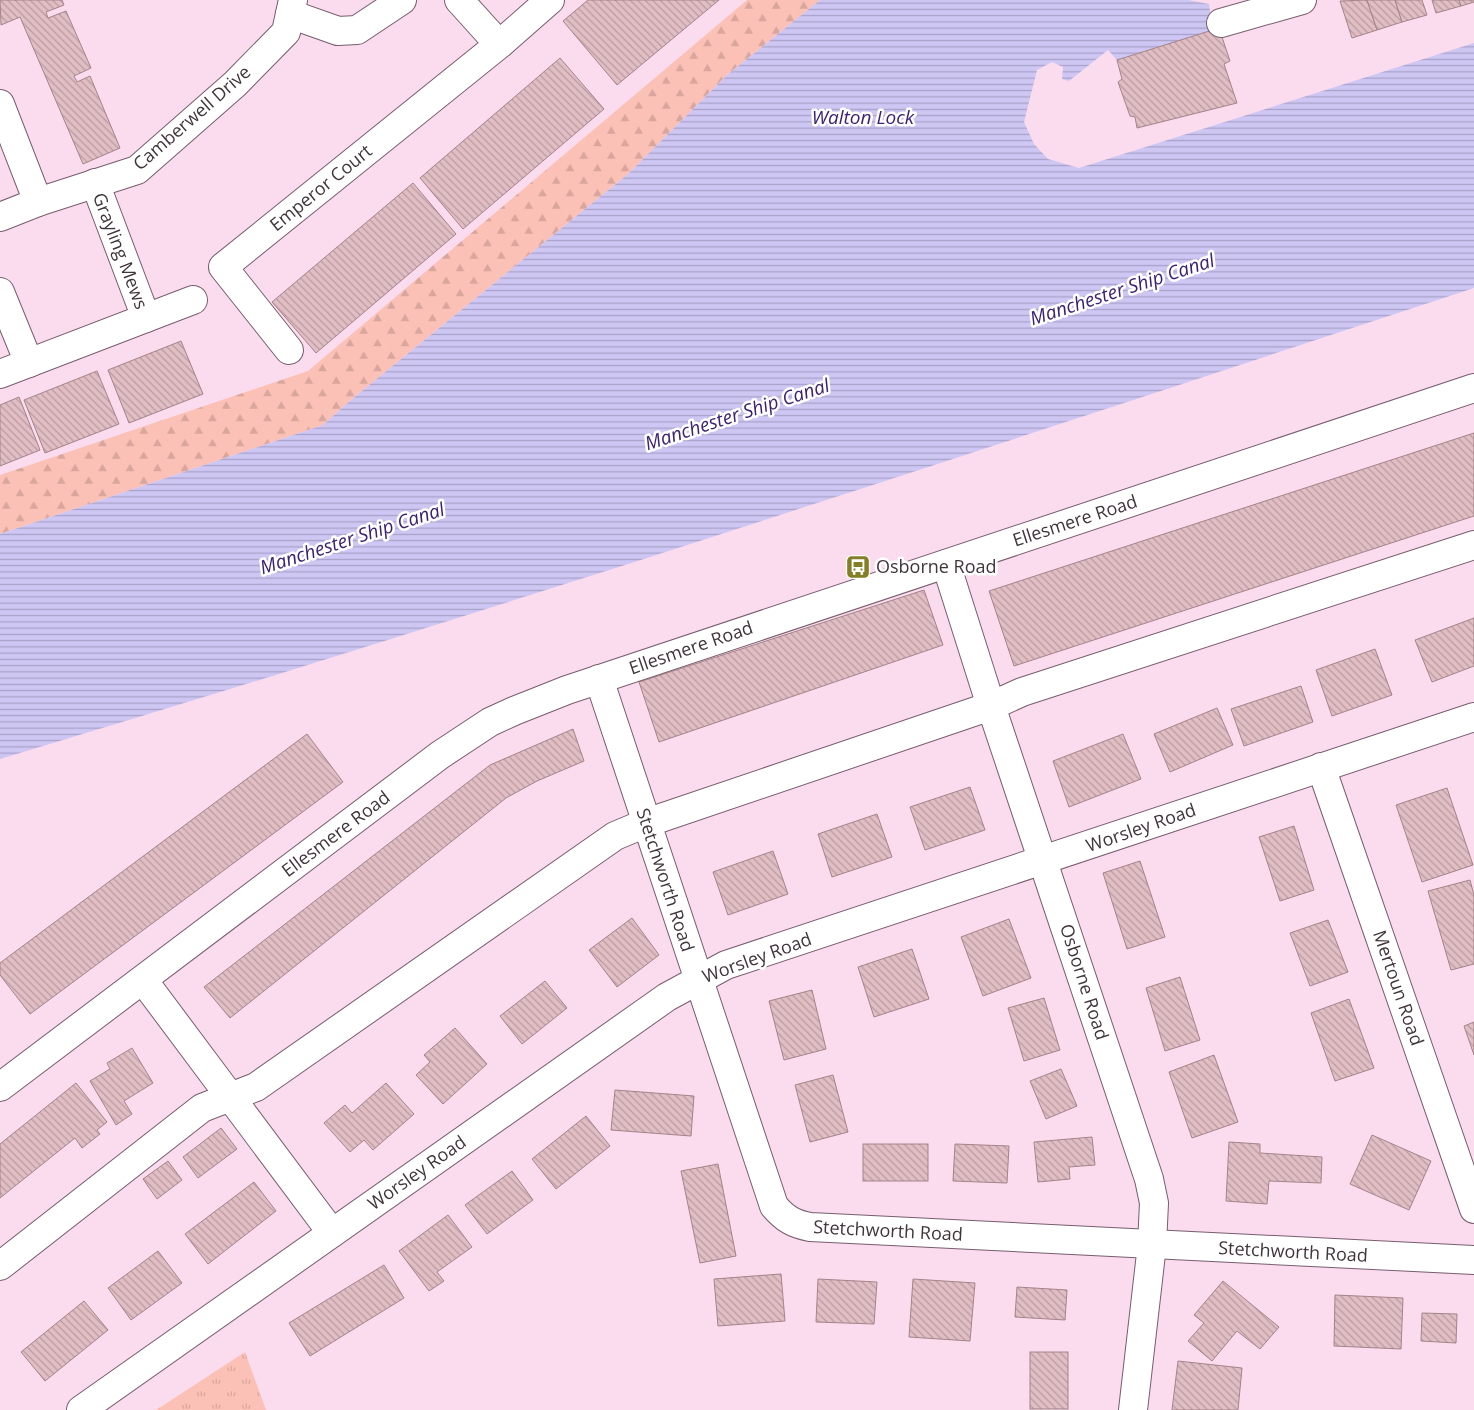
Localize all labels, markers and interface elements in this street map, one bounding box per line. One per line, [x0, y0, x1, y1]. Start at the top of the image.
street label: Camberwell Drive [127, 60, 255, 175]
water label: Walton Lock [812, 104, 915, 130]
street label: Emperor Court [264, 139, 376, 236]
street label: Grayling Mews [88, 189, 154, 312]
water label: Manchester Ship Canal [1026, 247, 1219, 331]
water label: Manchester Ship Canal [641, 372, 834, 456]
street label: Ellesmere Road [1009, 489, 1140, 551]
water label: Manchester Ship Canal [256, 496, 449, 580]
bus stop icon: Osborne Road [845, 554, 871, 580]
place label: Osborne Road [876, 554, 997, 578]
street label: Ellesmere Road [625, 615, 756, 680]
street label: Ellesmere Road [276, 785, 394, 882]
street label: Worsley Road [1083, 797, 1199, 857]
street label: Stetchworth Road [631, 805, 700, 955]
street label: Osborne Road [1055, 921, 1115, 1043]
street label: Worsley Road [699, 926, 815, 988]
street label: Mertoun Road [1368, 927, 1430, 1049]
street label: Worsley Road [363, 1129, 470, 1215]
street label: Stetchworth Road [813, 1214, 963, 1246]
street label: Stetchworth Road [1218, 1235, 1368, 1267]

